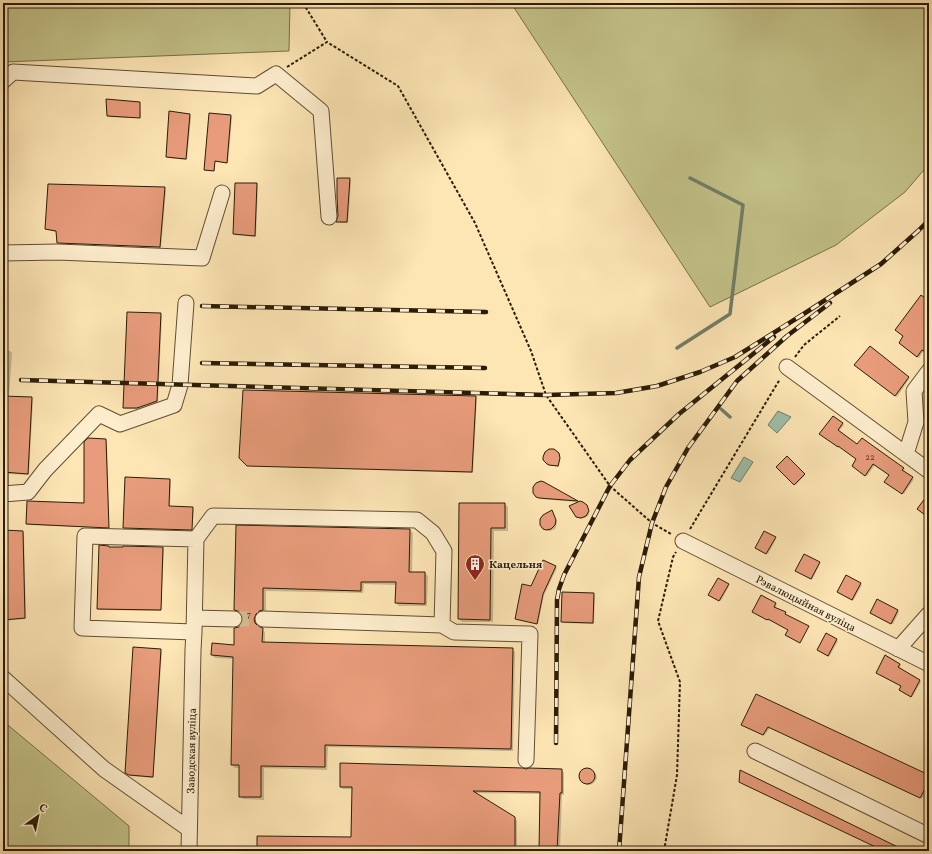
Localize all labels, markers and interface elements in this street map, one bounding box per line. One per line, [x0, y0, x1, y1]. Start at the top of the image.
house number: 22 [865, 451, 875, 464]
building icon: Кацельня [464, 553, 486, 581]
place label: Кацельня [489, 558, 542, 573]
street label: Рэвалюцыйная вуліца [753, 573, 858, 636]
house number: 7 [247, 608, 251, 621]
street label: Заводская вуліца [184, 707, 201, 794]
north arrow [18, 796, 58, 836]
text: С [36, 801, 50, 817]

